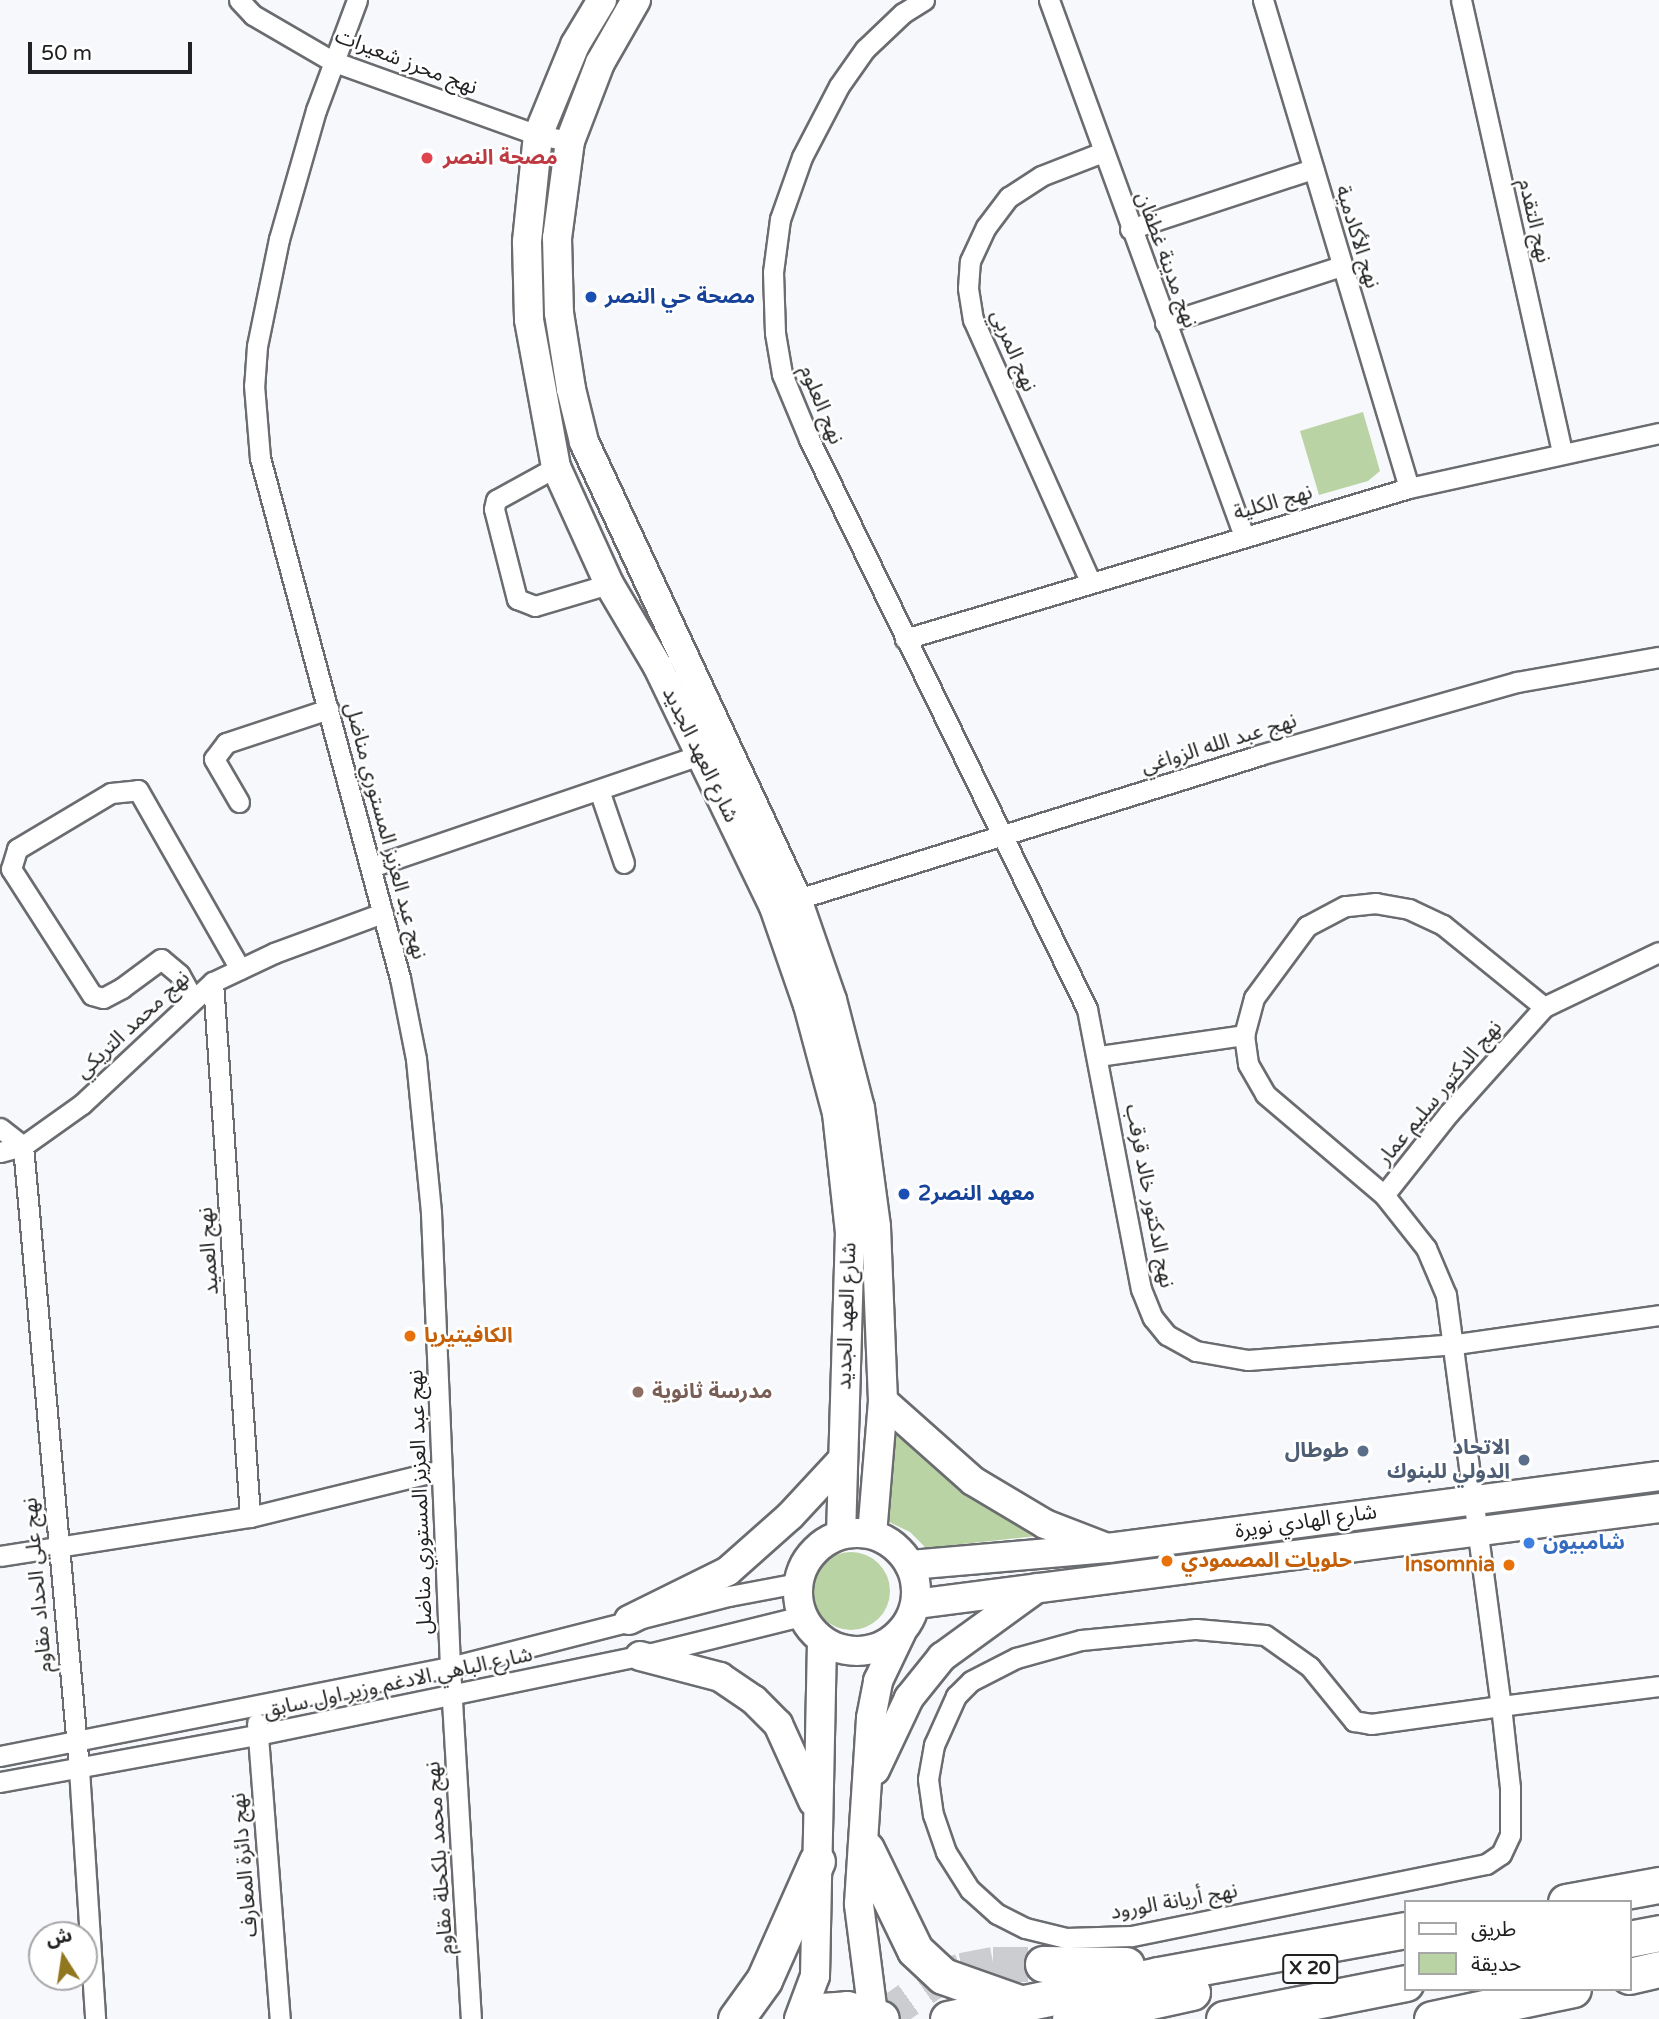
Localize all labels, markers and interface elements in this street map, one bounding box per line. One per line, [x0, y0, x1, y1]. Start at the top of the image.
street label: نهج محرز شعيرات [331, 23, 481, 101]
scale bar [32, 28, 196, 72]
text: 50 m [41, 41, 92, 66]
place label: مصحة النصر [443, 145, 558, 171]
marker: مصحة النصر [417, 148, 437, 168]
street label: نهج التقدم [1512, 177, 1556, 265]
street label: نهج الأكادمية [1329, 182, 1385, 292]
street label: نهج مدينة غطفان [1130, 188, 1202, 332]
place label: مصحة حي النصر [605, 284, 755, 310]
marker: مصحة حي النصر [583, 289, 599, 305]
street label: نهج المربي [984, 306, 1042, 396]
street label: نهج العلوم [794, 362, 848, 448]
street label: نهج الكلية [1231, 480, 1315, 526]
street label: شارع العهد الجديد [656, 683, 744, 827]
street label: نهج عبد العزيز المستوري مناضل [339, 700, 431, 962]
street label: نهج عبد الله الزواغي [1138, 708, 1300, 780]
street label: نهج محمد التريكي [71, 966, 195, 1084]
street label: نهج الدكتور سليم عمار [1372, 1016, 1508, 1170]
street label: نهج الدكتور خالد قرقب [1119, 1102, 1179, 1290]
place label: معهد النصر2 [918, 1181, 1035, 1207]
marker: معهد النصر2 [896, 1186, 912, 1202]
street label: نهج العميد [193, 1206, 225, 1296]
street label: شارع العهد الجديد [832, 1242, 862, 1390]
place label: الكافيتيريا [424, 1323, 513, 1349]
marker: الكافيتيريا [402, 1328, 418, 1344]
street label: نهج عبد العزيز المستوري مناضل [404, 1369, 438, 1635]
place label: مدرسة ثانوية [652, 1379, 772, 1405]
marker: مدرسة ثانوية [630, 1384, 646, 1400]
place label: الاتحاد الدولي للبنوك [1387, 1435, 1510, 1485]
place label: طوطال [1285, 1438, 1349, 1464]
marker: طوطال [1355, 1443, 1371, 1459]
marker: الاتحاد الدولي للبنوك [1516, 1452, 1532, 1468]
street label: نهج علي الحداد مقاوم [18, 1496, 58, 1674]
street label: شارع الهادي نويرة [1234, 1500, 1378, 1544]
place label: شامبيون [1543, 1530, 1625, 1556]
marker: شامبيون [1521, 1535, 1537, 1551]
place label: حلويات المصمودي [1181, 1548, 1352, 1574]
place label: Insomnia [1404, 1552, 1495, 1578]
marker: حلويات المصمودي [1159, 1553, 1175, 1569]
marker: Insomnia [1501, 1557, 1517, 1573]
street label: شارع الباهي الادغم وزير اول سابق [261, 1642, 535, 1724]
street label: نهج محمد بلكحلة مقاوم [421, 1761, 459, 1955]
street label: نهج دائرة المعارف [226, 1792, 264, 1938]
street label: نهج أريانة الورود [1108, 1878, 1240, 1926]
legend [1404, 1900, 1631, 1991]
text: طريق [1471, 1917, 1516, 1942]
north arrow [28, 1921, 98, 1991]
text: ش [44, 1924, 74, 1951]
text: حديقة [1471, 1952, 1521, 1977]
road number: X 20 [1282, 1954, 1338, 1984]

